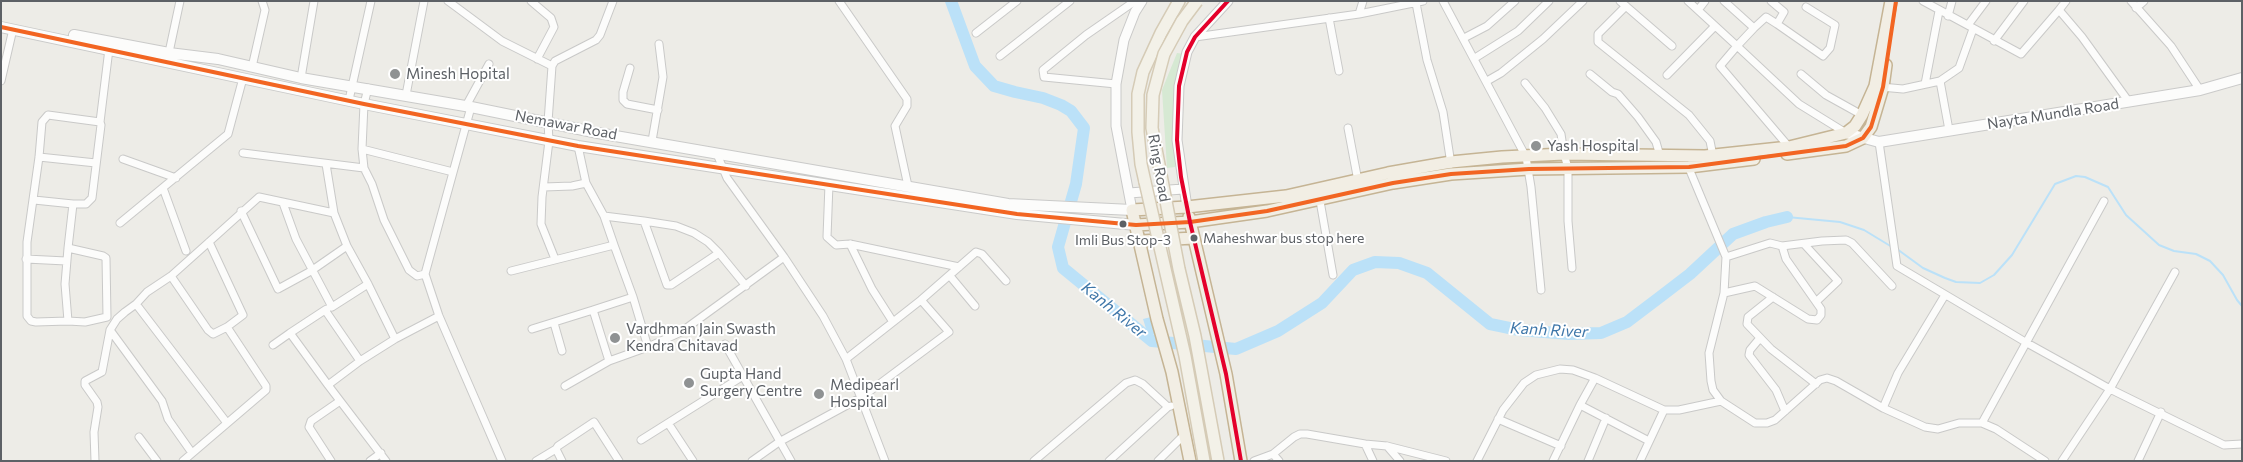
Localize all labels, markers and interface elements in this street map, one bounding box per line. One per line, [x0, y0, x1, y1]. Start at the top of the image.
place label: Minesh Hopital [406, 65, 510, 83]
marker: Minesh Hopital [388, 67, 402, 81]
street label: Nayta Mundla Road [1986, 95, 2120, 133]
street label: Nemawar Road [513, 106, 619, 144]
street label: Ring Road [1144, 133, 1174, 203]
place label: Yash Hospital [1547, 137, 1639, 155]
marker: Yash Hospital [1529, 139, 1543, 153]
marker: Imli Bus Stop-3 [1118, 219, 1128, 229]
place label: Maheshwar bus stop here [1203, 230, 1364, 246]
place label: Imli Bus Stop-3 [1075, 232, 1171, 248]
marker: Maheshwar bus stop here [1189, 233, 1199, 243]
water label: Kanh River [1078, 278, 1150, 342]
water label: Kanh River [1509, 318, 1589, 342]
place label: Vardhman Jain Swasth Kendra Chitavad [626, 320, 776, 355]
marker: Vardhman Jain Swasth Kendra Chitavad [608, 331, 622, 345]
place label: Gupta Hand Surgery Centre [700, 365, 802, 400]
marker: Gupta Hand Surgery Centre [682, 376, 696, 390]
place label: Medipearl Hospital [830, 376, 899, 411]
marker: Medipearl Hospital [812, 387, 826, 401]

